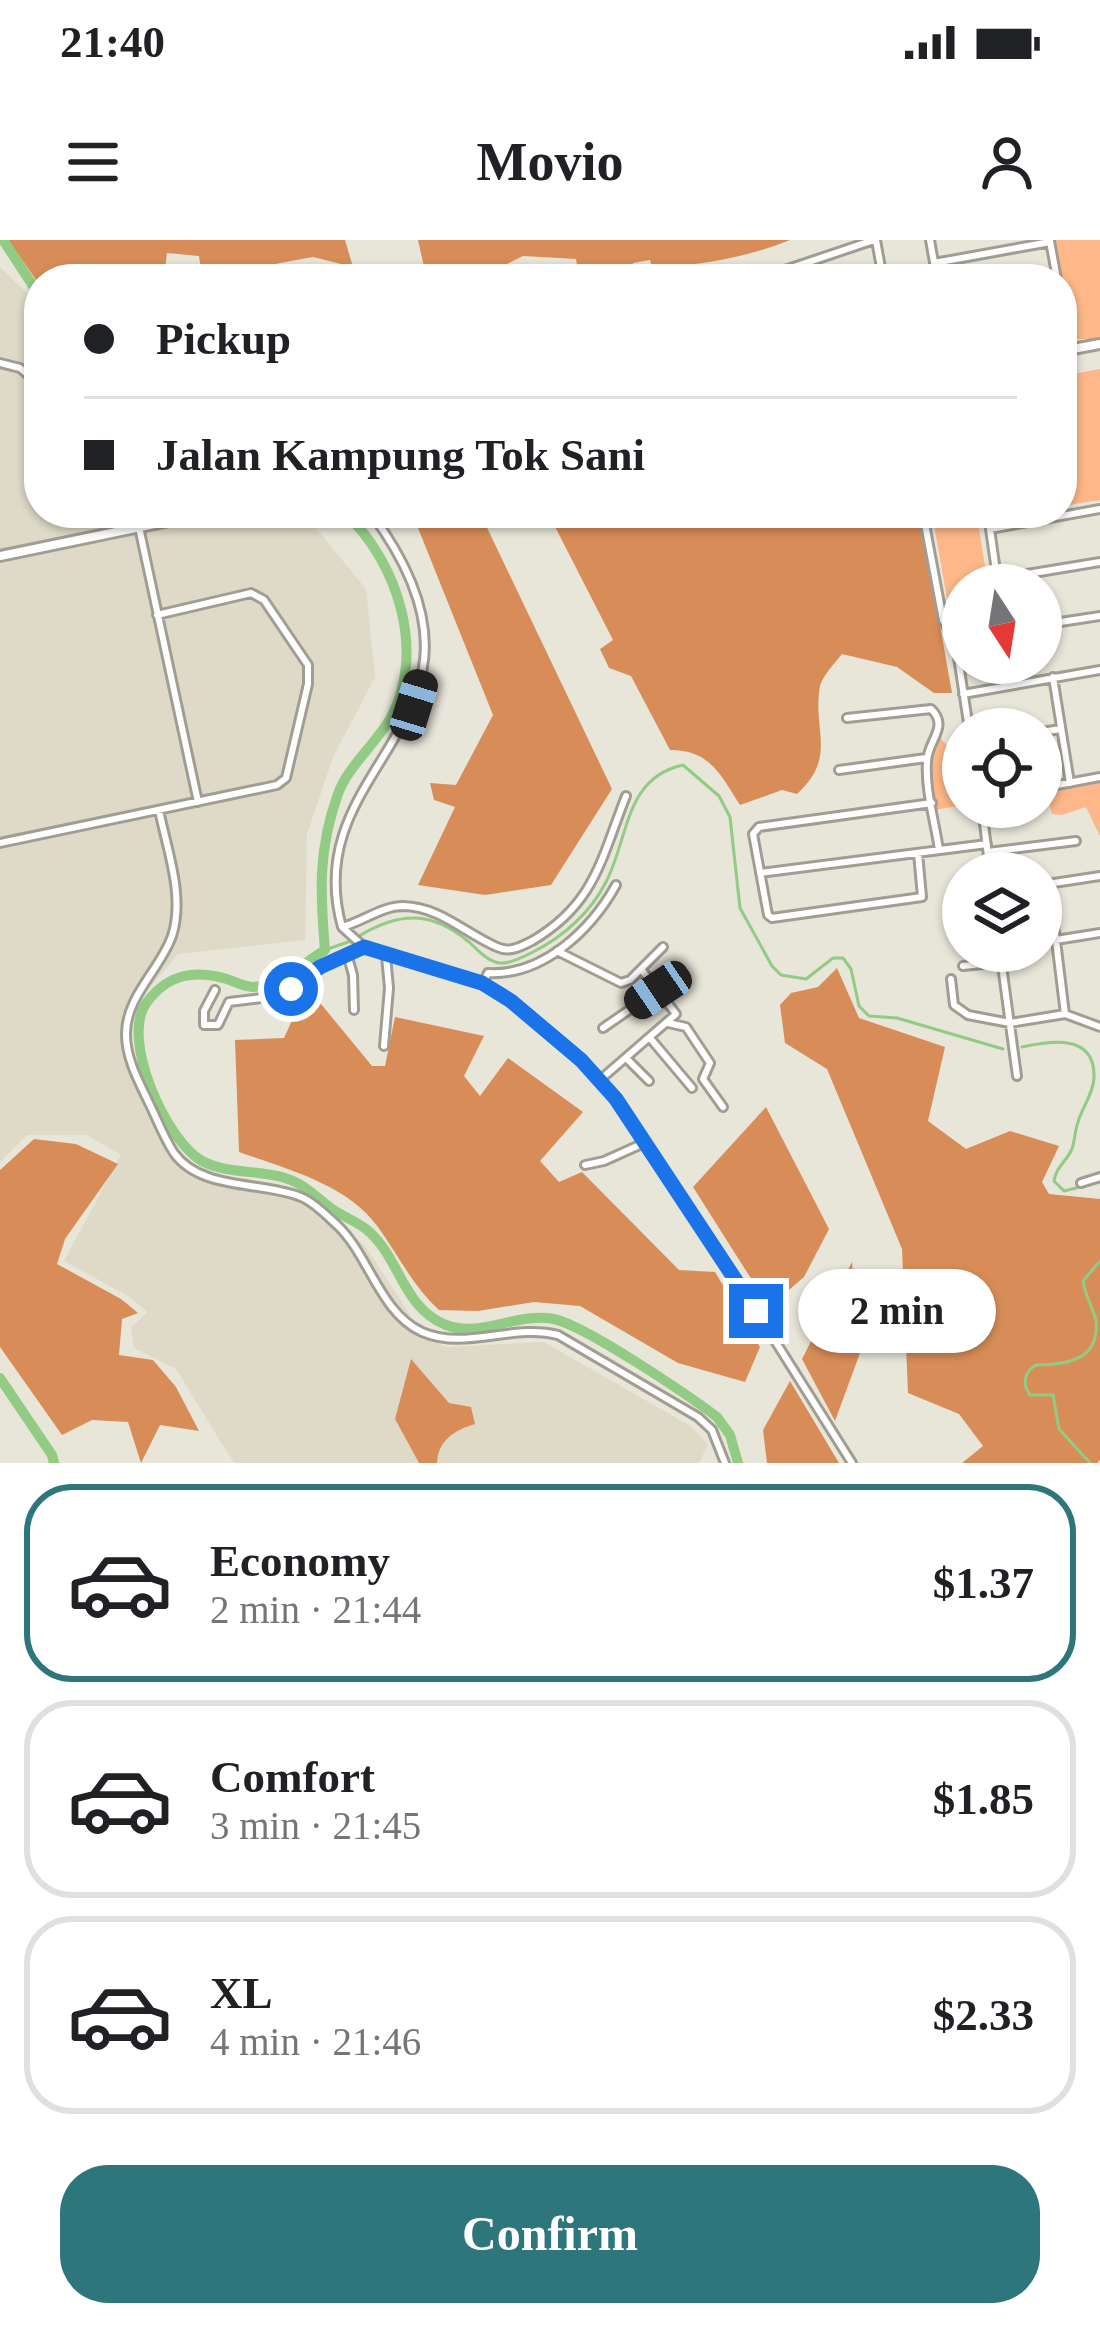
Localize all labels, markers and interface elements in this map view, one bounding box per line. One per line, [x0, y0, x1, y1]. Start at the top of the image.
text: 21:40 [60, 17, 165, 67]
icon: menu [60, 129, 126, 195]
icon: person [974, 129, 1040, 195]
text: Movio [477, 132, 623, 192]
text: Pickup [156, 314, 291, 364]
text: Jalan Kampung Tok Sani [156, 430, 645, 480]
north arrow [942, 564, 1062, 684]
map controls [942, 564, 1062, 972]
car [386, 665, 442, 745]
button: locate [942, 708, 1062, 828]
button: layers [942, 852, 1062, 972]
car [618, 955, 698, 1025]
route start [264, 962, 318, 1016]
callout: 2 min [798, 1269, 996, 1353]
route end [729, 1284, 783, 1338]
text: 2 min [850, 1289, 944, 1332]
icon: car [66, 1529, 174, 1637]
text: Economy [210, 1536, 390, 1586]
text: $1.37 [933, 1558, 1034, 1608]
text: 2 min · 21:44 [210, 1588, 421, 1631]
icon: car [66, 1745, 174, 1853]
text: Comfort [210, 1752, 375, 1802]
text: $1.85 [933, 1774, 1034, 1824]
text: 3 min · 21:45 [210, 1804, 421, 1847]
icon: car [66, 1961, 174, 2069]
text: XL [210, 1968, 273, 2018]
text: $2.33 [933, 1990, 1034, 2040]
text: 4 min · 21:46 [210, 2020, 421, 2063]
button: Confirm [60, 2165, 1040, 2303]

